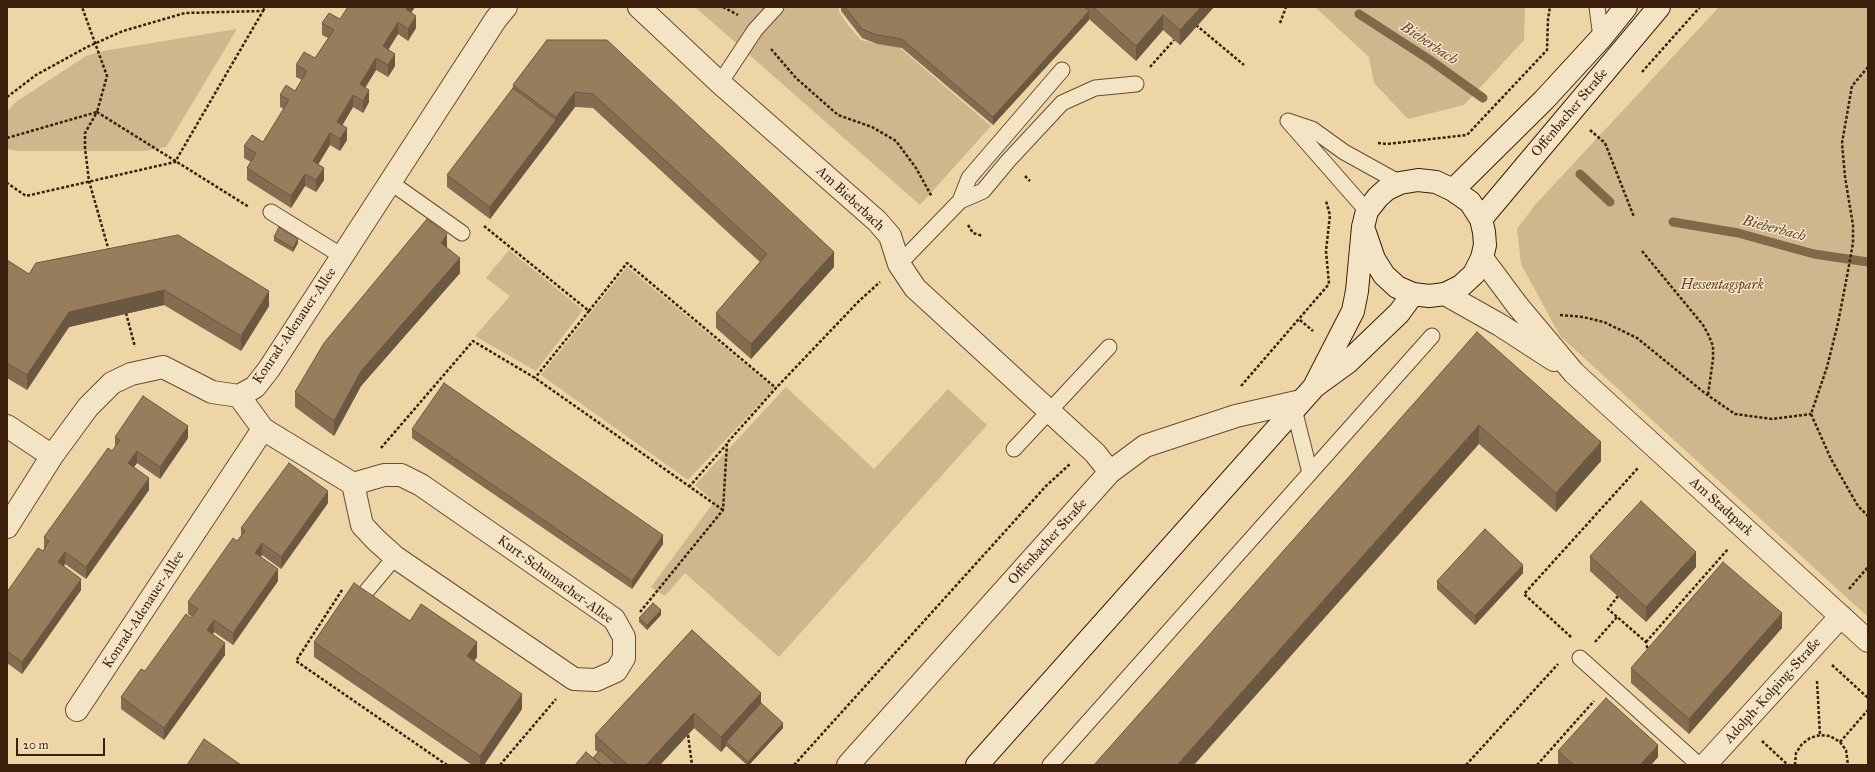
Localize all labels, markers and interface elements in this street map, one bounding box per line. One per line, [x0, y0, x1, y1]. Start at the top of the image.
water label: Bieberbach [1397, 18, 1461, 70]
street label: Offenbacher Straße [1528, 65, 1612, 161]
street label: Am Bieberbach [812, 163, 888, 235]
water label: Bieberbach [1740, 212, 1808, 246]
street label: Konrad-Adenauer-Allee [250, 265, 340, 387]
park label: Hessentagspark [1680, 278, 1764, 294]
street label: Am Stadtpark [1686, 474, 1756, 540]
street label: Offenbacher Straße [1005, 495, 1091, 589]
street label: Kurt-Schumacher-Allee [494, 532, 616, 628]
street label: Konrad-Adenauer-Allee [100, 548, 188, 672]
street label: Adolph-Kolping-Straße [1721, 635, 1825, 747]
scale bar [18, 730, 107, 756]
text: 20 m [23, 738, 49, 752]

